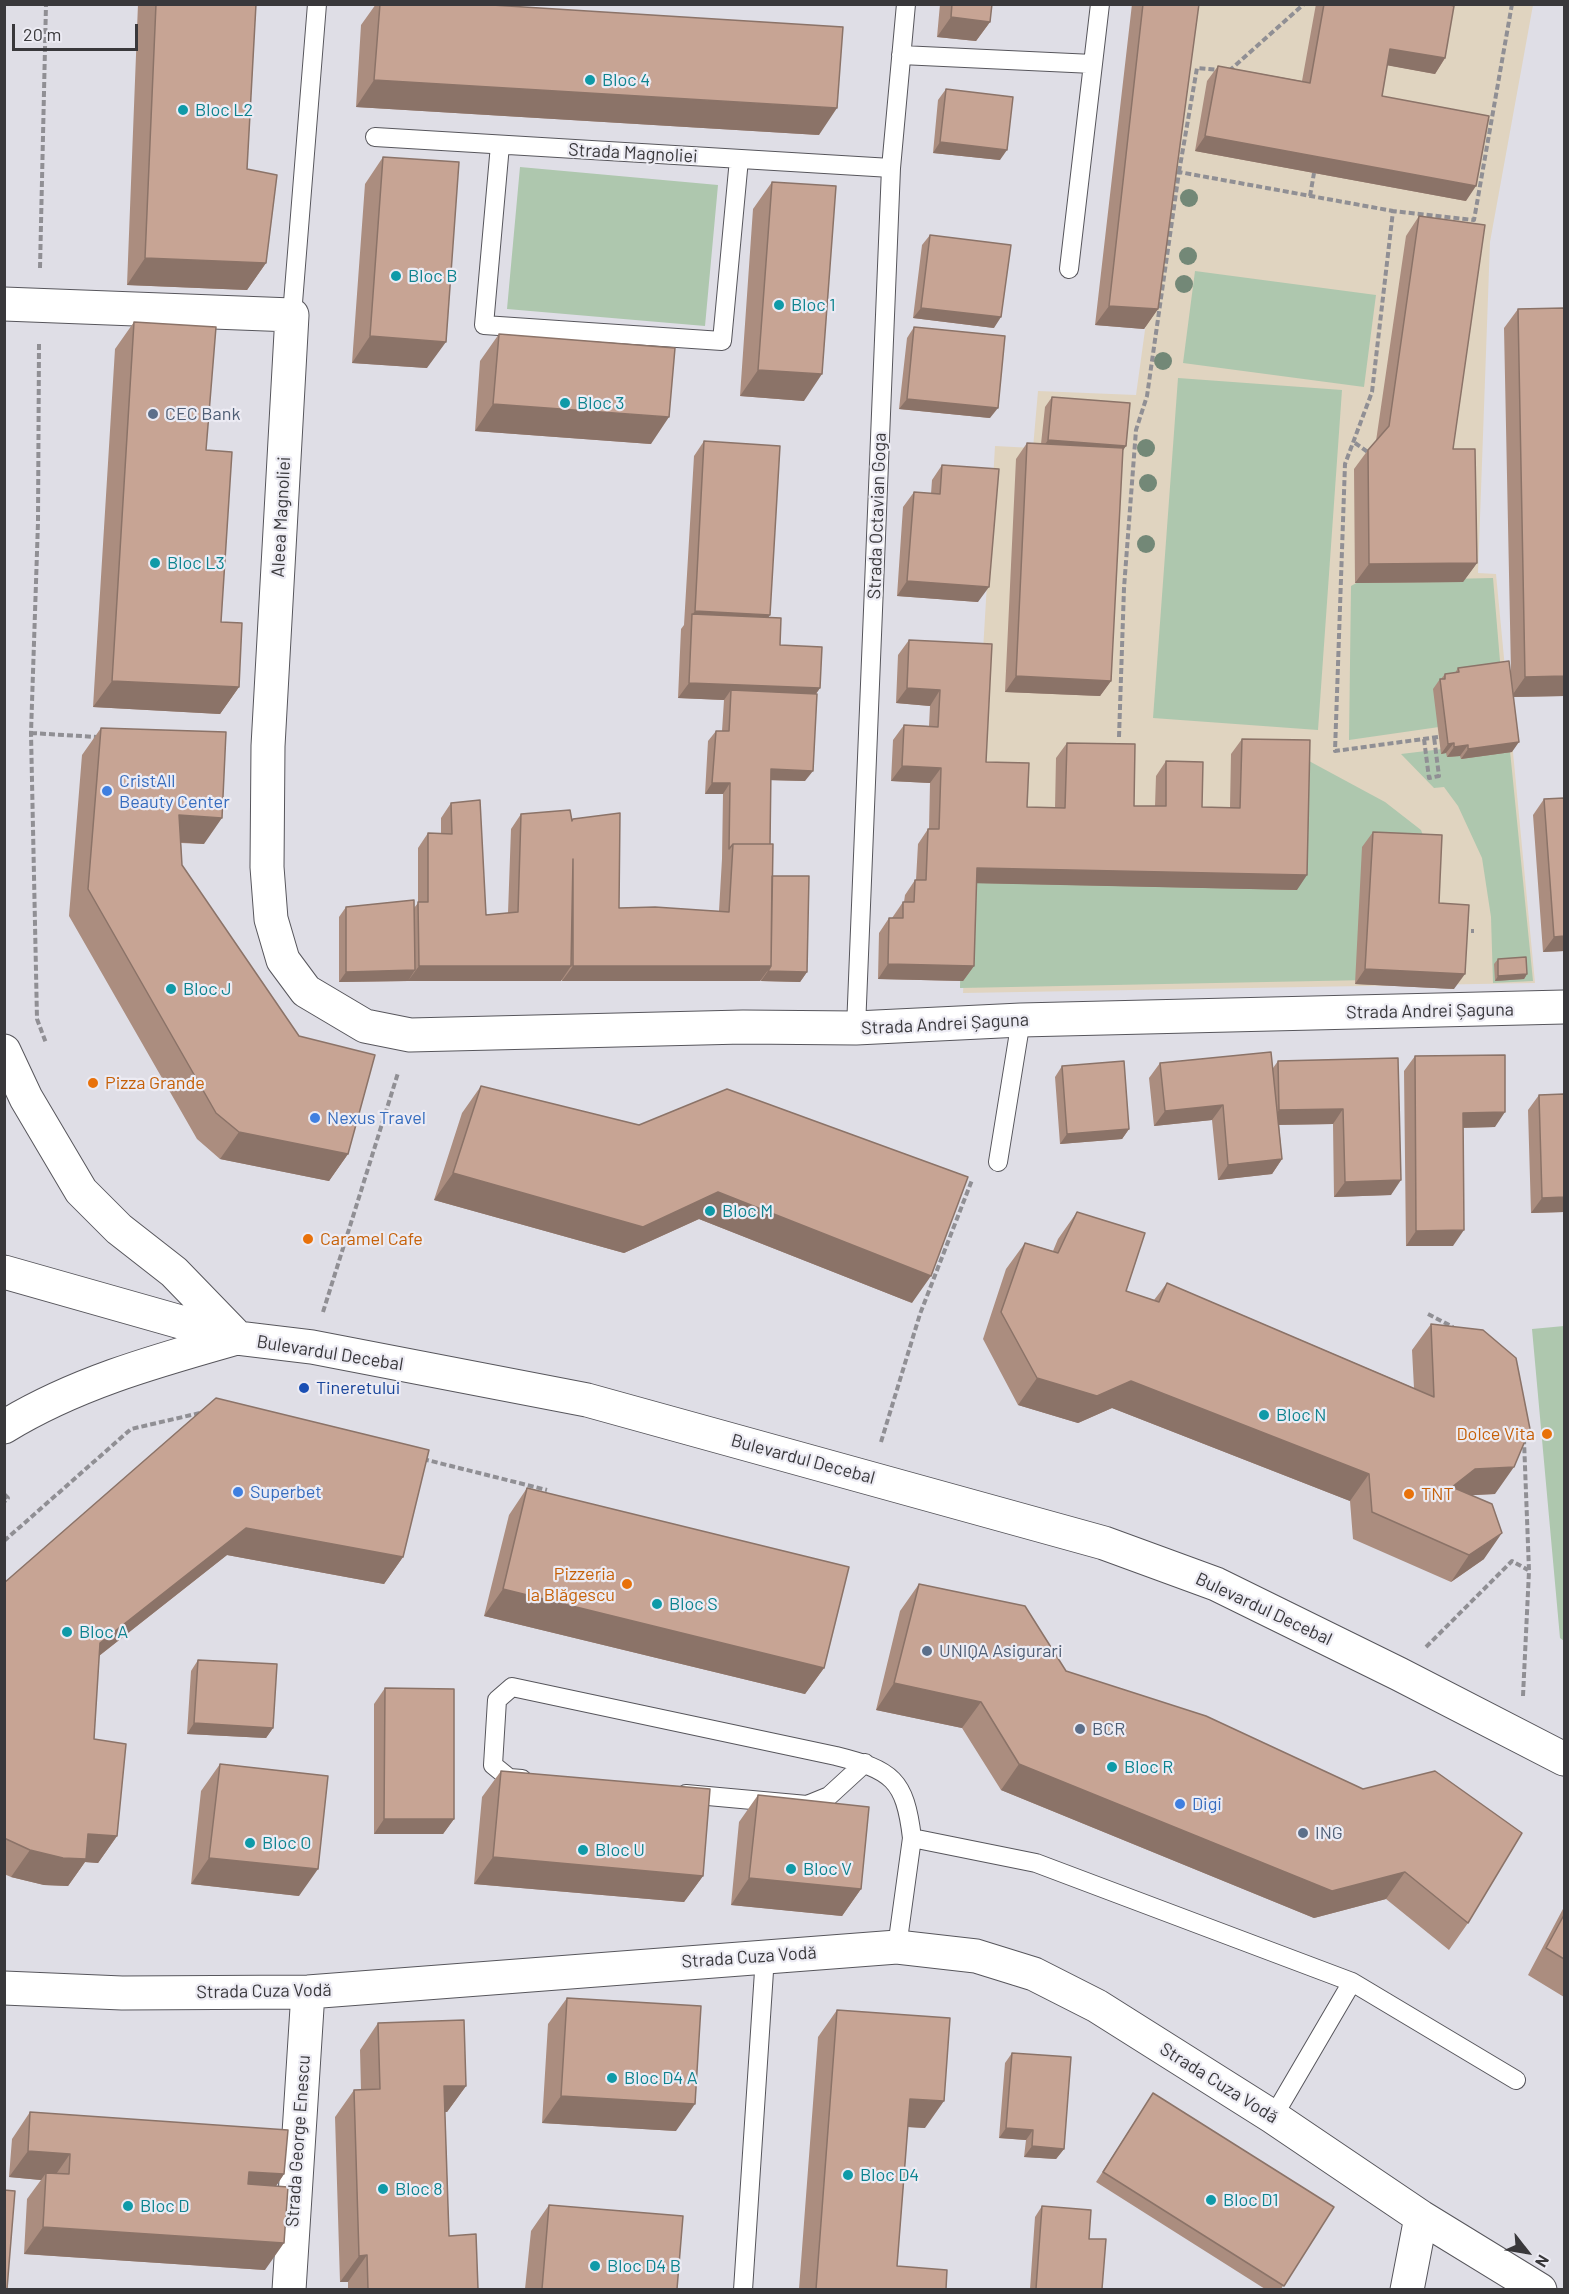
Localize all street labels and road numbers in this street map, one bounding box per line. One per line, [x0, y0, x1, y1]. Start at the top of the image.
street label: Strada Magnoliei [568, 139, 698, 167]
street label: Strada Octavian Goga [863, 432, 891, 600]
street label: Aleea Magnoliei [267, 456, 295, 578]
street label: Strada Andrei Șaguna [1346, 999, 1514, 1023]
street label: Strada Andrei Șaguna [861, 1009, 1029, 1039]
street label: Bulevardul Decebal [255, 1331, 405, 1375]
street label: Bulevardul Decebal [729, 1429, 877, 1489]
street label: Bulevardul Decebal [1192, 1568, 1336, 1650]
street label: Strada Cuza Vodă [681, 1942, 817, 1972]
street label: Strada Cuza Vodă [196, 1979, 332, 2003]
street label: Strada Cuza Vodă [1156, 2038, 1282, 2128]
street label: Strada George Enescu [281, 2054, 315, 2228]

